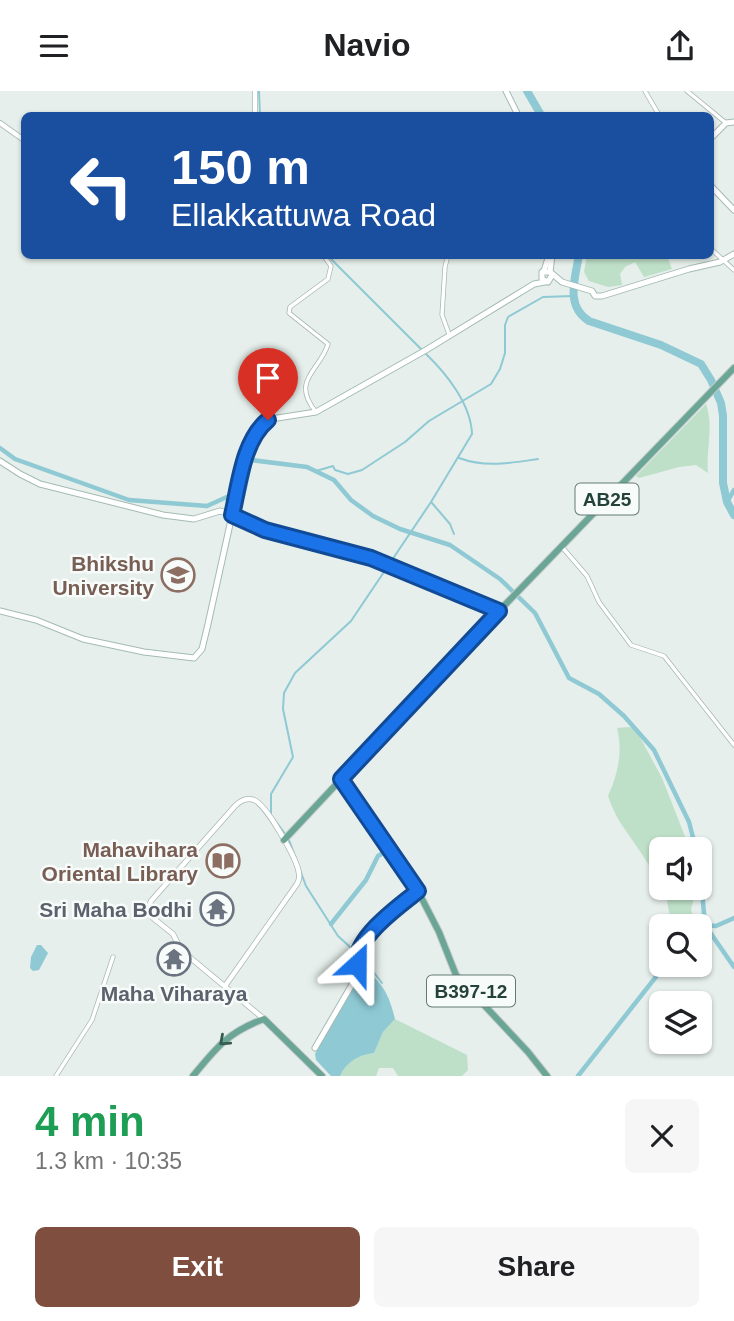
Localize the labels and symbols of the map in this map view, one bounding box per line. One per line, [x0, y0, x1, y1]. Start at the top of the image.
pin [238, 348, 298, 420]
road number: AB25 [576, 483, 638, 515]
place label: Bhikshu University [52, 552, 154, 599]
school or university icon: Bhikshu University [159, 556, 197, 594]
place label: Mahavihara Oriental Library [42, 838, 198, 885]
library icon: Mahavihara Oriental Library [204, 842, 242, 880]
temple icon: Sri Maha Bodhi [198, 890, 236, 928]
place label: Sri Maha Bodhi [39, 898, 192, 921]
position arrow [320, 927, 394, 1001]
temple icon: Maha Viharaya [155, 940, 193, 978]
road number: B397-12 [427, 976, 515, 1007]
place label: Maha Viharaya [101, 982, 248, 1005]
one-way arrow [219, 1033, 232, 1045]

